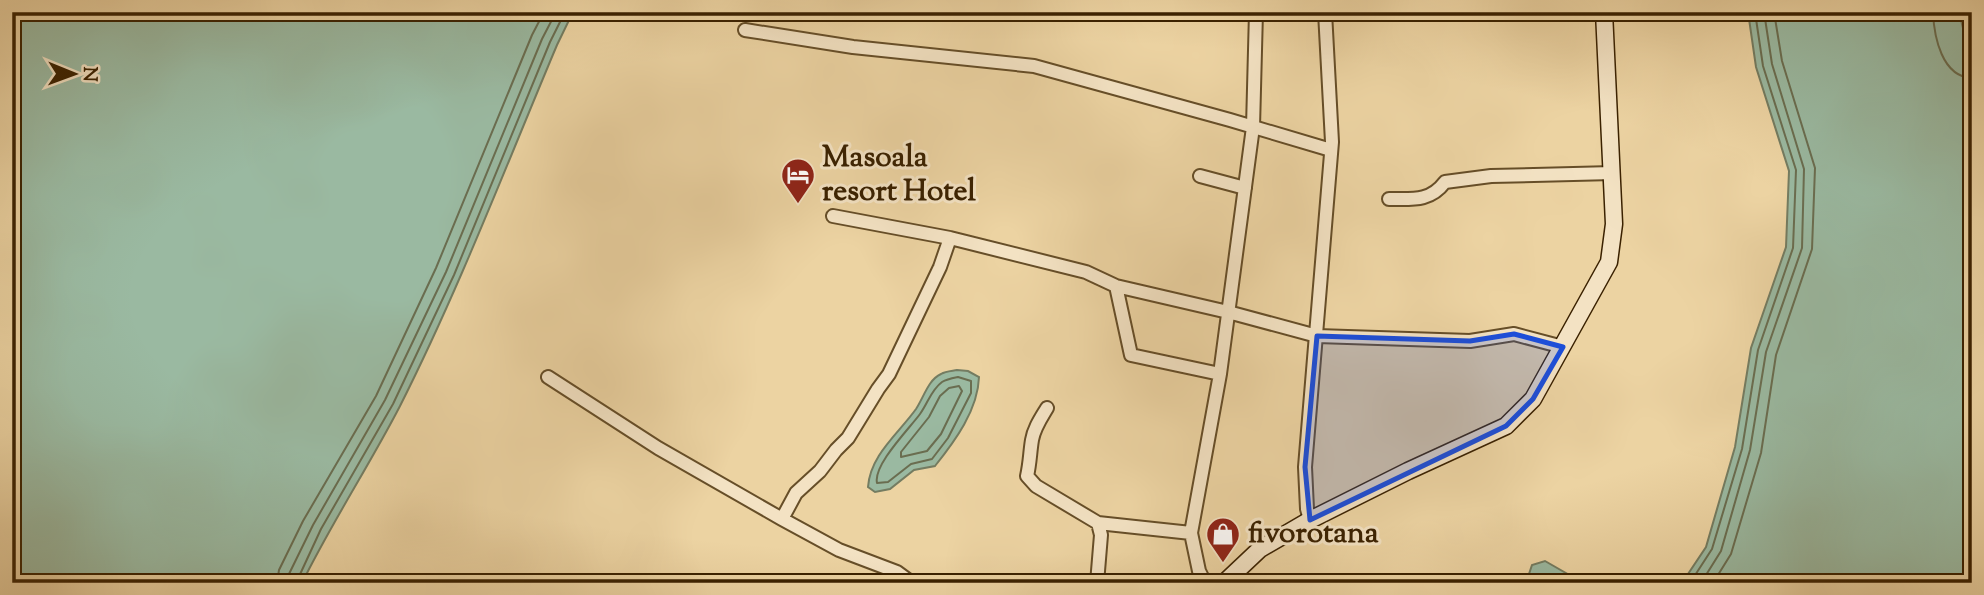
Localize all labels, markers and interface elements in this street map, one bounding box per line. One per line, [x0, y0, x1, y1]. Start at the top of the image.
north arrow [38, 38, 108, 108]
text: N [75, 66, 102, 82]
place label: Masoala resort Hotel [822, 137, 976, 214]
hotel icon: Masoala resort Hotel [779, 156, 817, 205]
place label: fivorotana [1248, 513, 1379, 556]
shop icon: fivorotana [1204, 515, 1242, 564]

